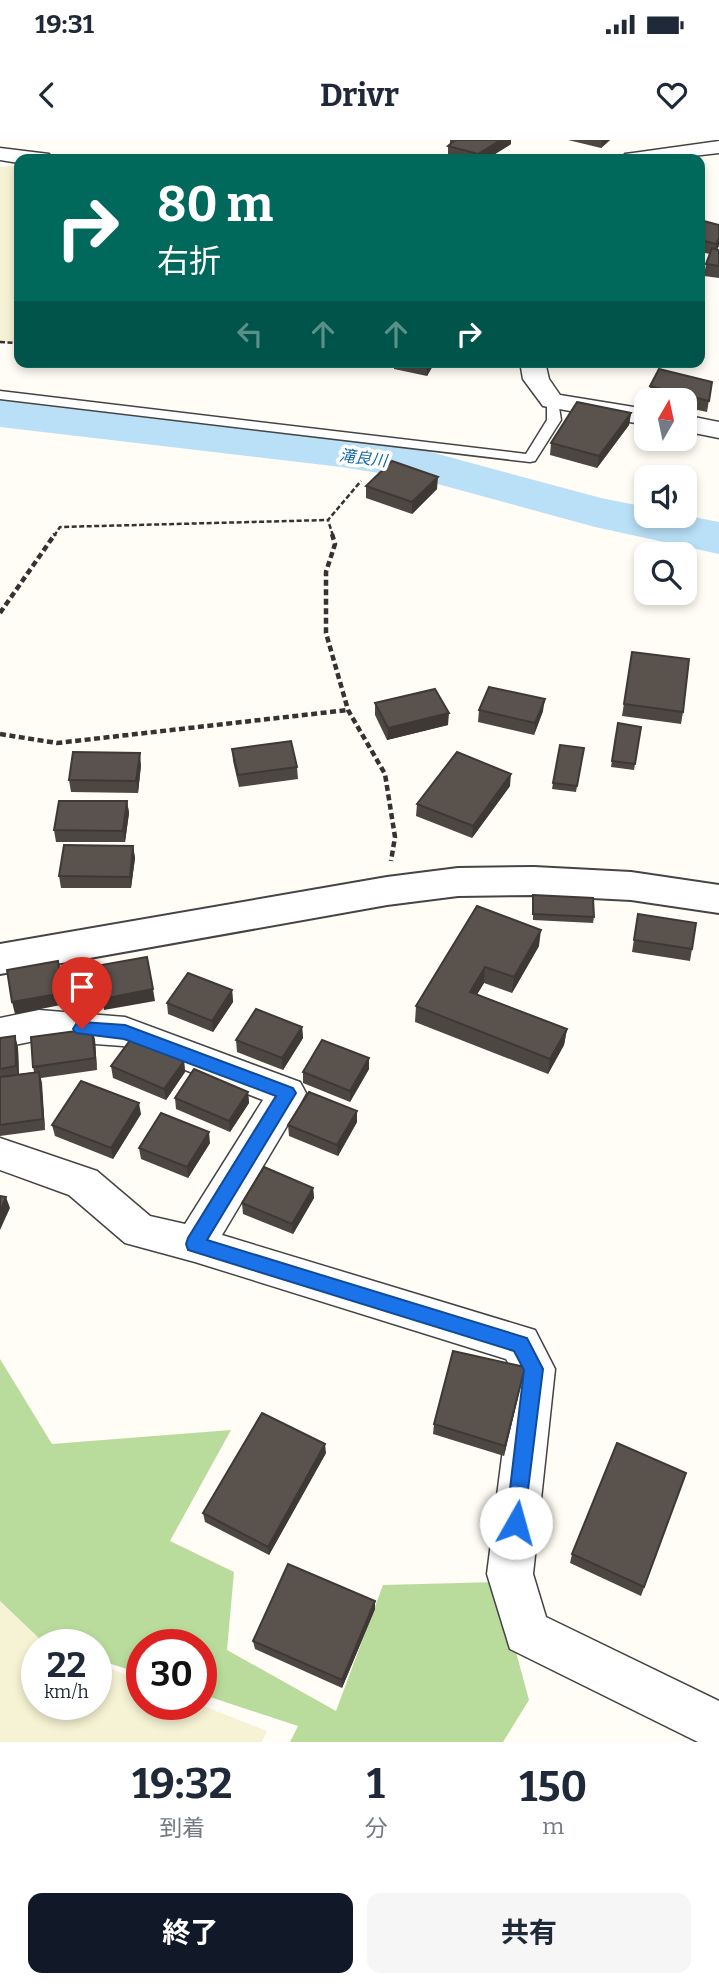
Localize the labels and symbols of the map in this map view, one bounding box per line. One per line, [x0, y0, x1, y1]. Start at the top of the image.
north arrow [634, 388, 696, 452]
water label: 滝良川 [338, 446, 390, 471]
pin [52, 957, 112, 1029]
position arrow [479, 1486, 553, 1560]
speed limit sign: 30 [126, 1629, 217, 1720]

